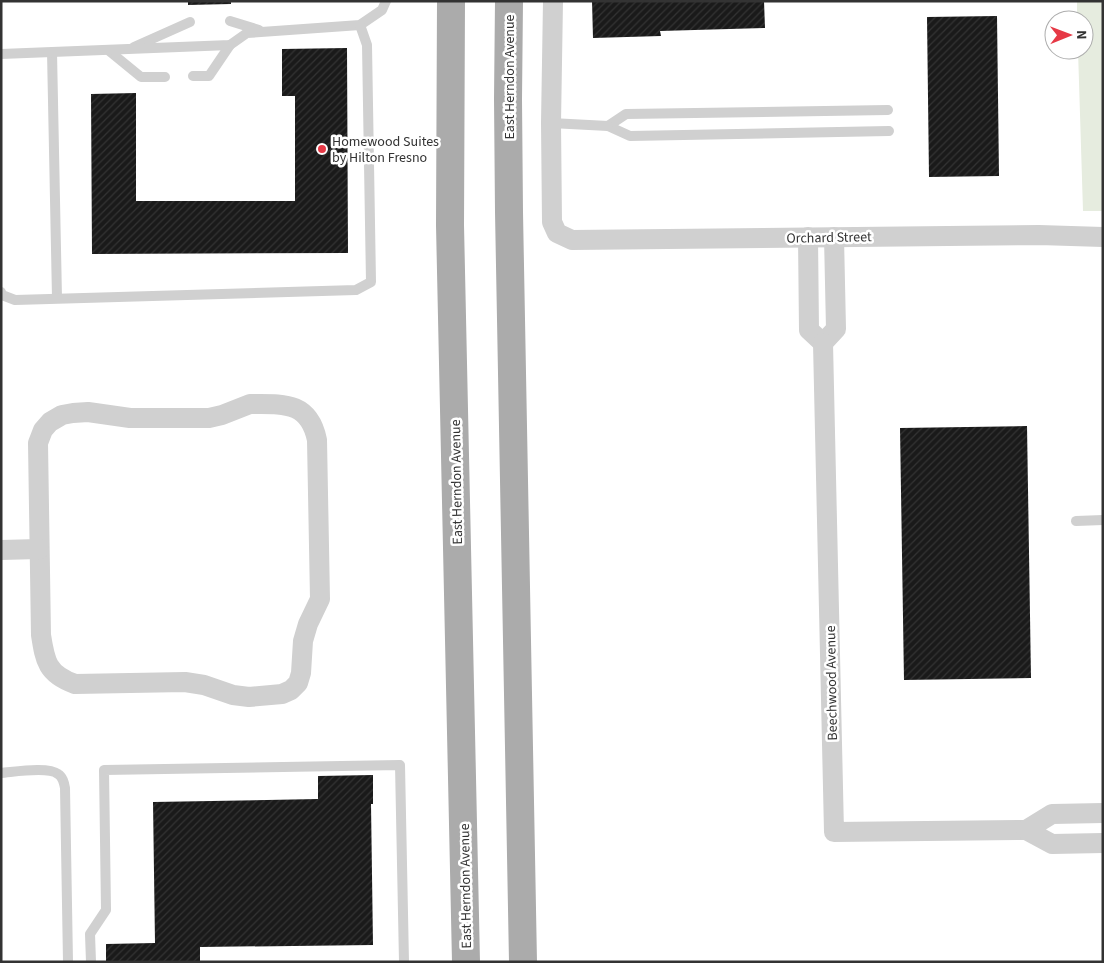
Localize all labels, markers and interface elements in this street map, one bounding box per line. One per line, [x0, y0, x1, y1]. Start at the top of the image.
north arrow [1044, 10, 1094, 60]
street label: East Herndon Avenue [500, 14, 520, 140]
text: N [1071, 30, 1091, 40]
place label: Homewood Suites by Hilton Fresno [332, 132, 439, 168]
marker: Homewood Suites by Hilton Fresno [316, 143, 328, 155]
street label: Orchard Street [786, 227, 872, 249]
street label: East Herndon Avenue [446, 419, 468, 545]
street label: Beechwood Avenue [821, 625, 843, 741]
street label: East Herndon Avenue [455, 823, 477, 949]

